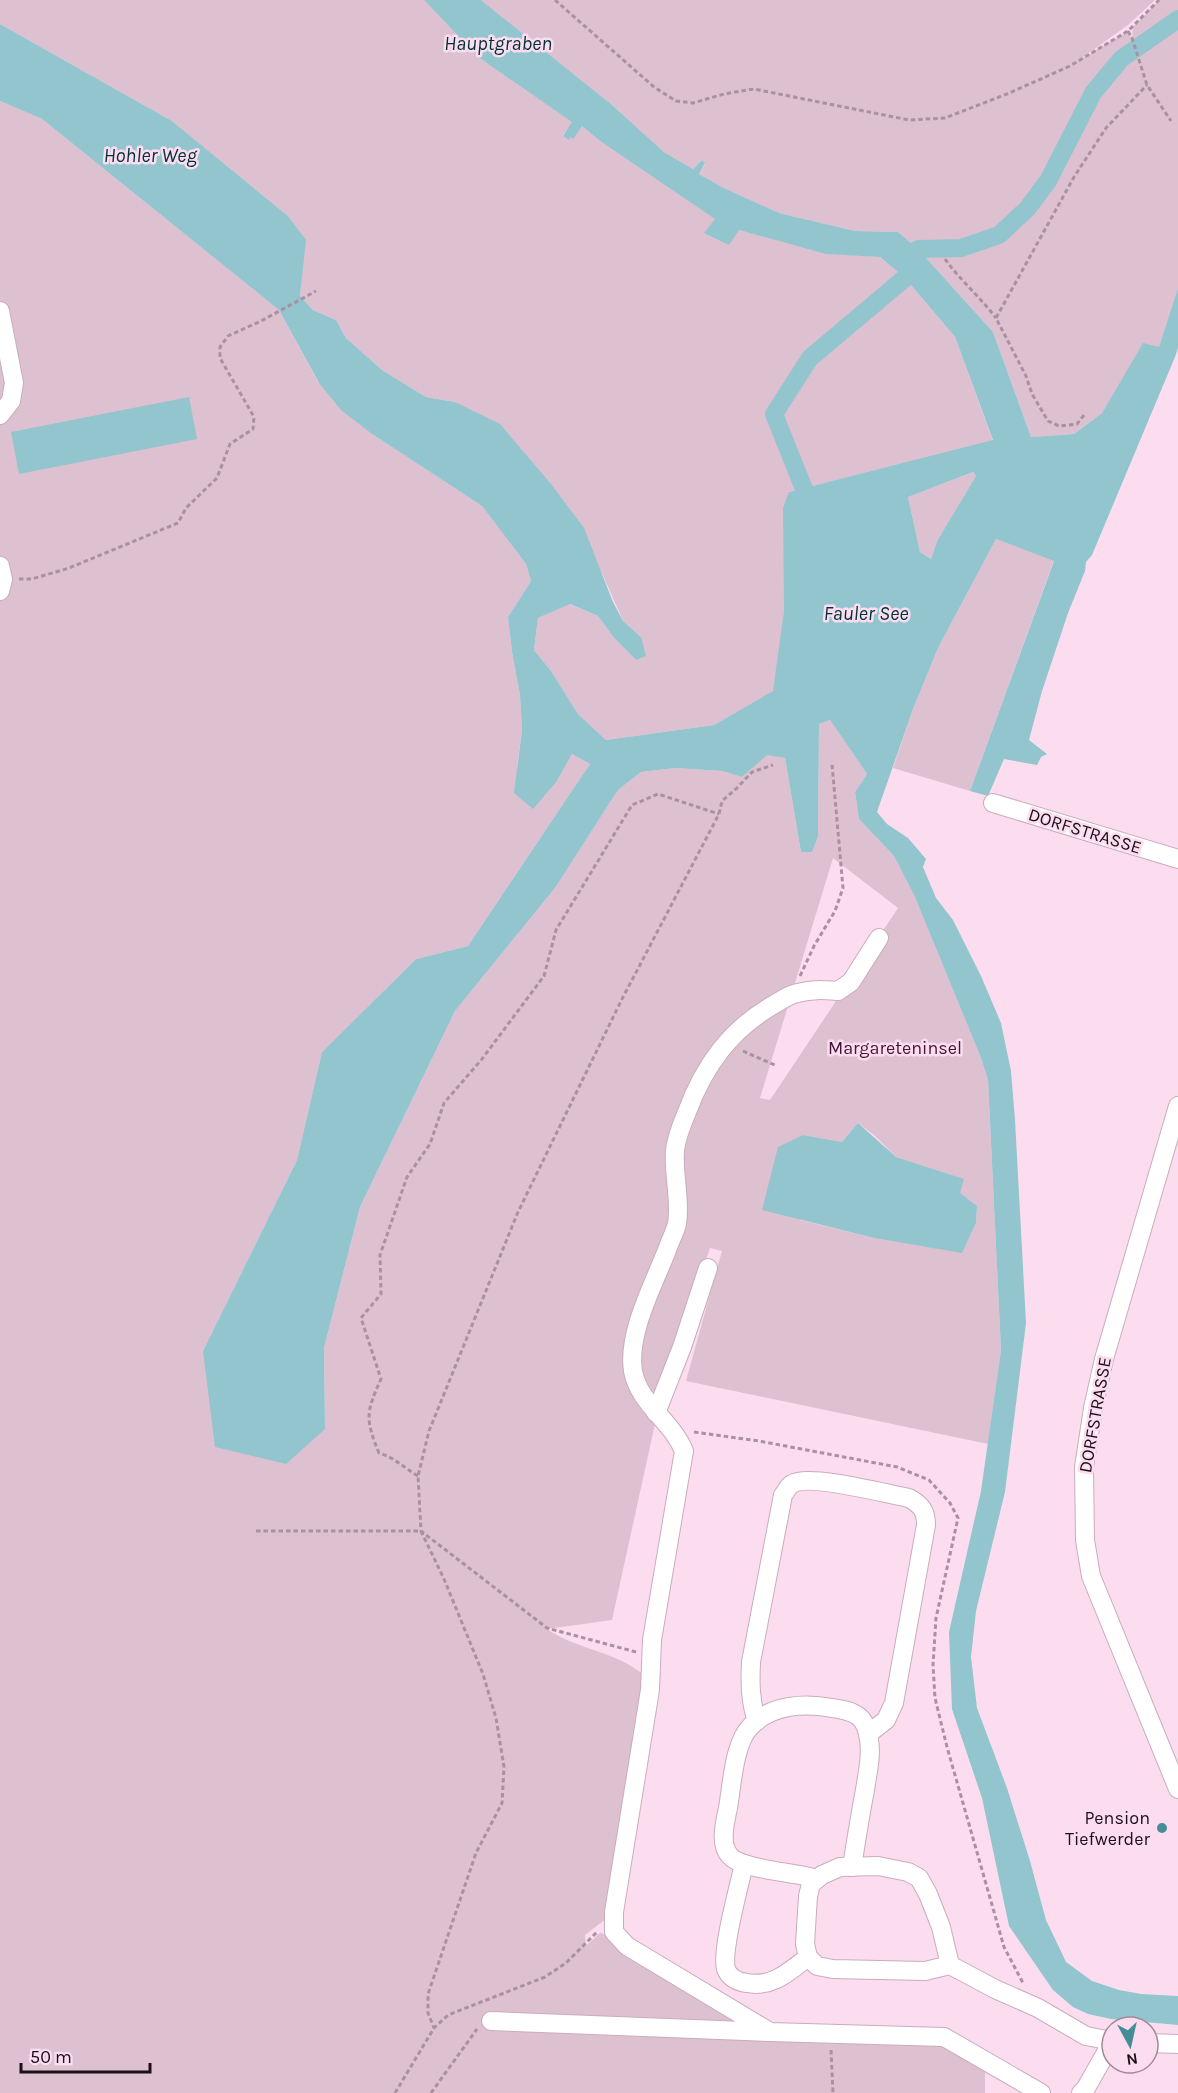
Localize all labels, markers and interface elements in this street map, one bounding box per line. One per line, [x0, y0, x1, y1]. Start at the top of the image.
water label: Hauptgraben [444, 32, 552, 55]
water label: Hohler Weg [103, 144, 197, 167]
water label: Fauler See [824, 602, 908, 625]
street label: DORFSTRASSE [1026, 803, 1144, 859]
park label: Margareteninsel [828, 1037, 962, 1059]
street label: DORFSTRASSE [1074, 1355, 1116, 1475]
place label: Pension Tiefwerder [1065, 1807, 1150, 1850]
marker: Pension Tiefwerder [1155, 1821, 1169, 1835]
north arrow [1100, 2015, 1160, 2075]
scale bar [21, 2036, 150, 2074]
text: 50 m [30, 2046, 72, 2068]
text: N [1125, 2049, 1139, 2070]

